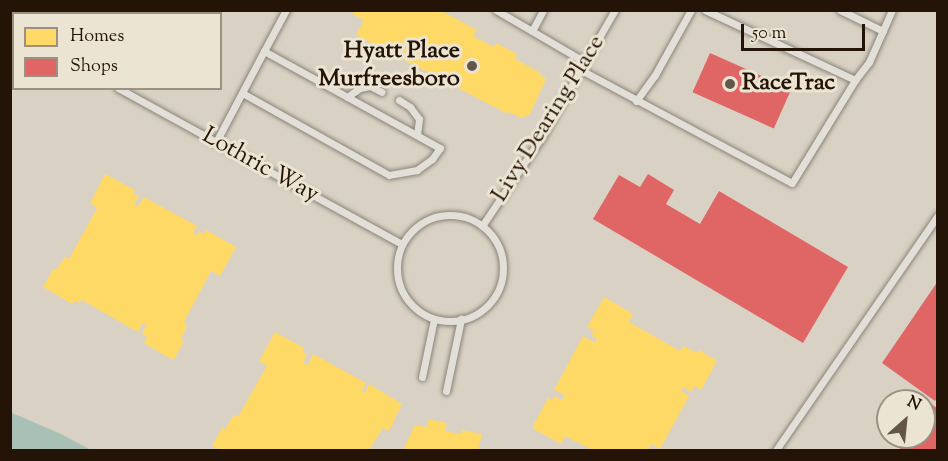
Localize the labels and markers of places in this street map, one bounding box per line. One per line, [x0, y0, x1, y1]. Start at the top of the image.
place label: Hyatt Place Murfreesboro [318, 38, 460, 94]
marker: Hyatt Place Murfreesboro [465, 59, 479, 73]
place label: RaceTrac [742, 70, 835, 98]
marker: RaceTrac [723, 77, 737, 91]

